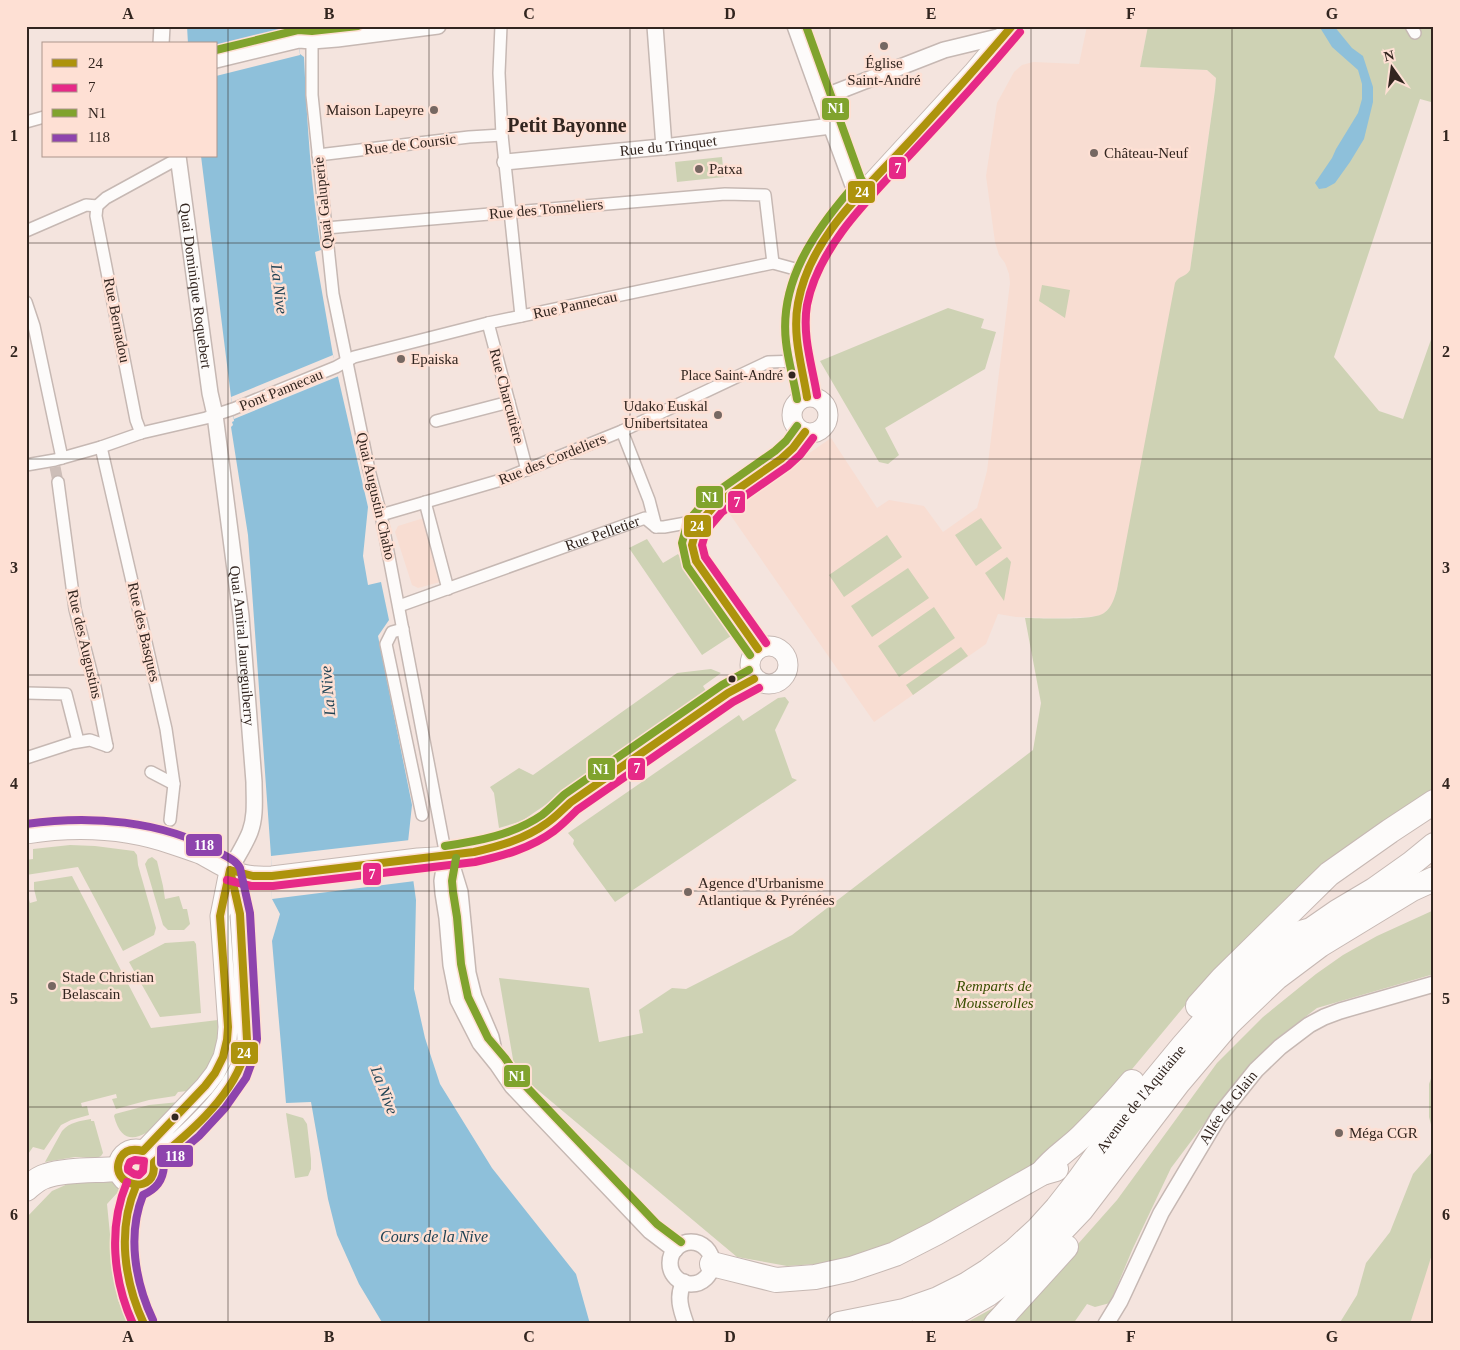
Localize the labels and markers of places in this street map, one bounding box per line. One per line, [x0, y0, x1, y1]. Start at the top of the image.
marker: Église Saint-André [878, 40, 890, 52]
place label: Église Saint-André [847, 55, 921, 88]
place label: Maison Lapeyre [326, 102, 424, 118]
marker: Maison Lapeyre [428, 104, 440, 116]
place label: Château-Neuf [1104, 145, 1188, 161]
marker: Château-Neuf [1088, 147, 1100, 159]
place label: Patxa [709, 161, 743, 177]
marker: Patxa [693, 163, 705, 175]
place label: Epaiska [411, 351, 459, 367]
marker: Epaiska [395, 353, 407, 365]
place label: Place Saint-André [681, 368, 783, 383]
marker: Place Saint-André [787, 370, 797, 380]
place label: Udako Euskal Unibertsitatea [623, 398, 708, 431]
marker: Udako Euskal Unibertsitatea [712, 409, 724, 421]
unlabelled marker [727, 674, 737, 684]
place label: Agence d'Urbanisme Atlantique & Pyrénées [698, 875, 835, 908]
marker: Agence d'Urbanisme Atlantique & Pyrénées [682, 886, 694, 898]
place label: Stade Christian Belascain [62, 969, 155, 1002]
marker: Stade Christian Belascain [46, 980, 58, 992]
unlabelled marker [170, 1112, 180, 1122]
place label: Méga CGR [1349, 1125, 1418, 1141]
marker: Méga CGR [1333, 1127, 1345, 1139]

